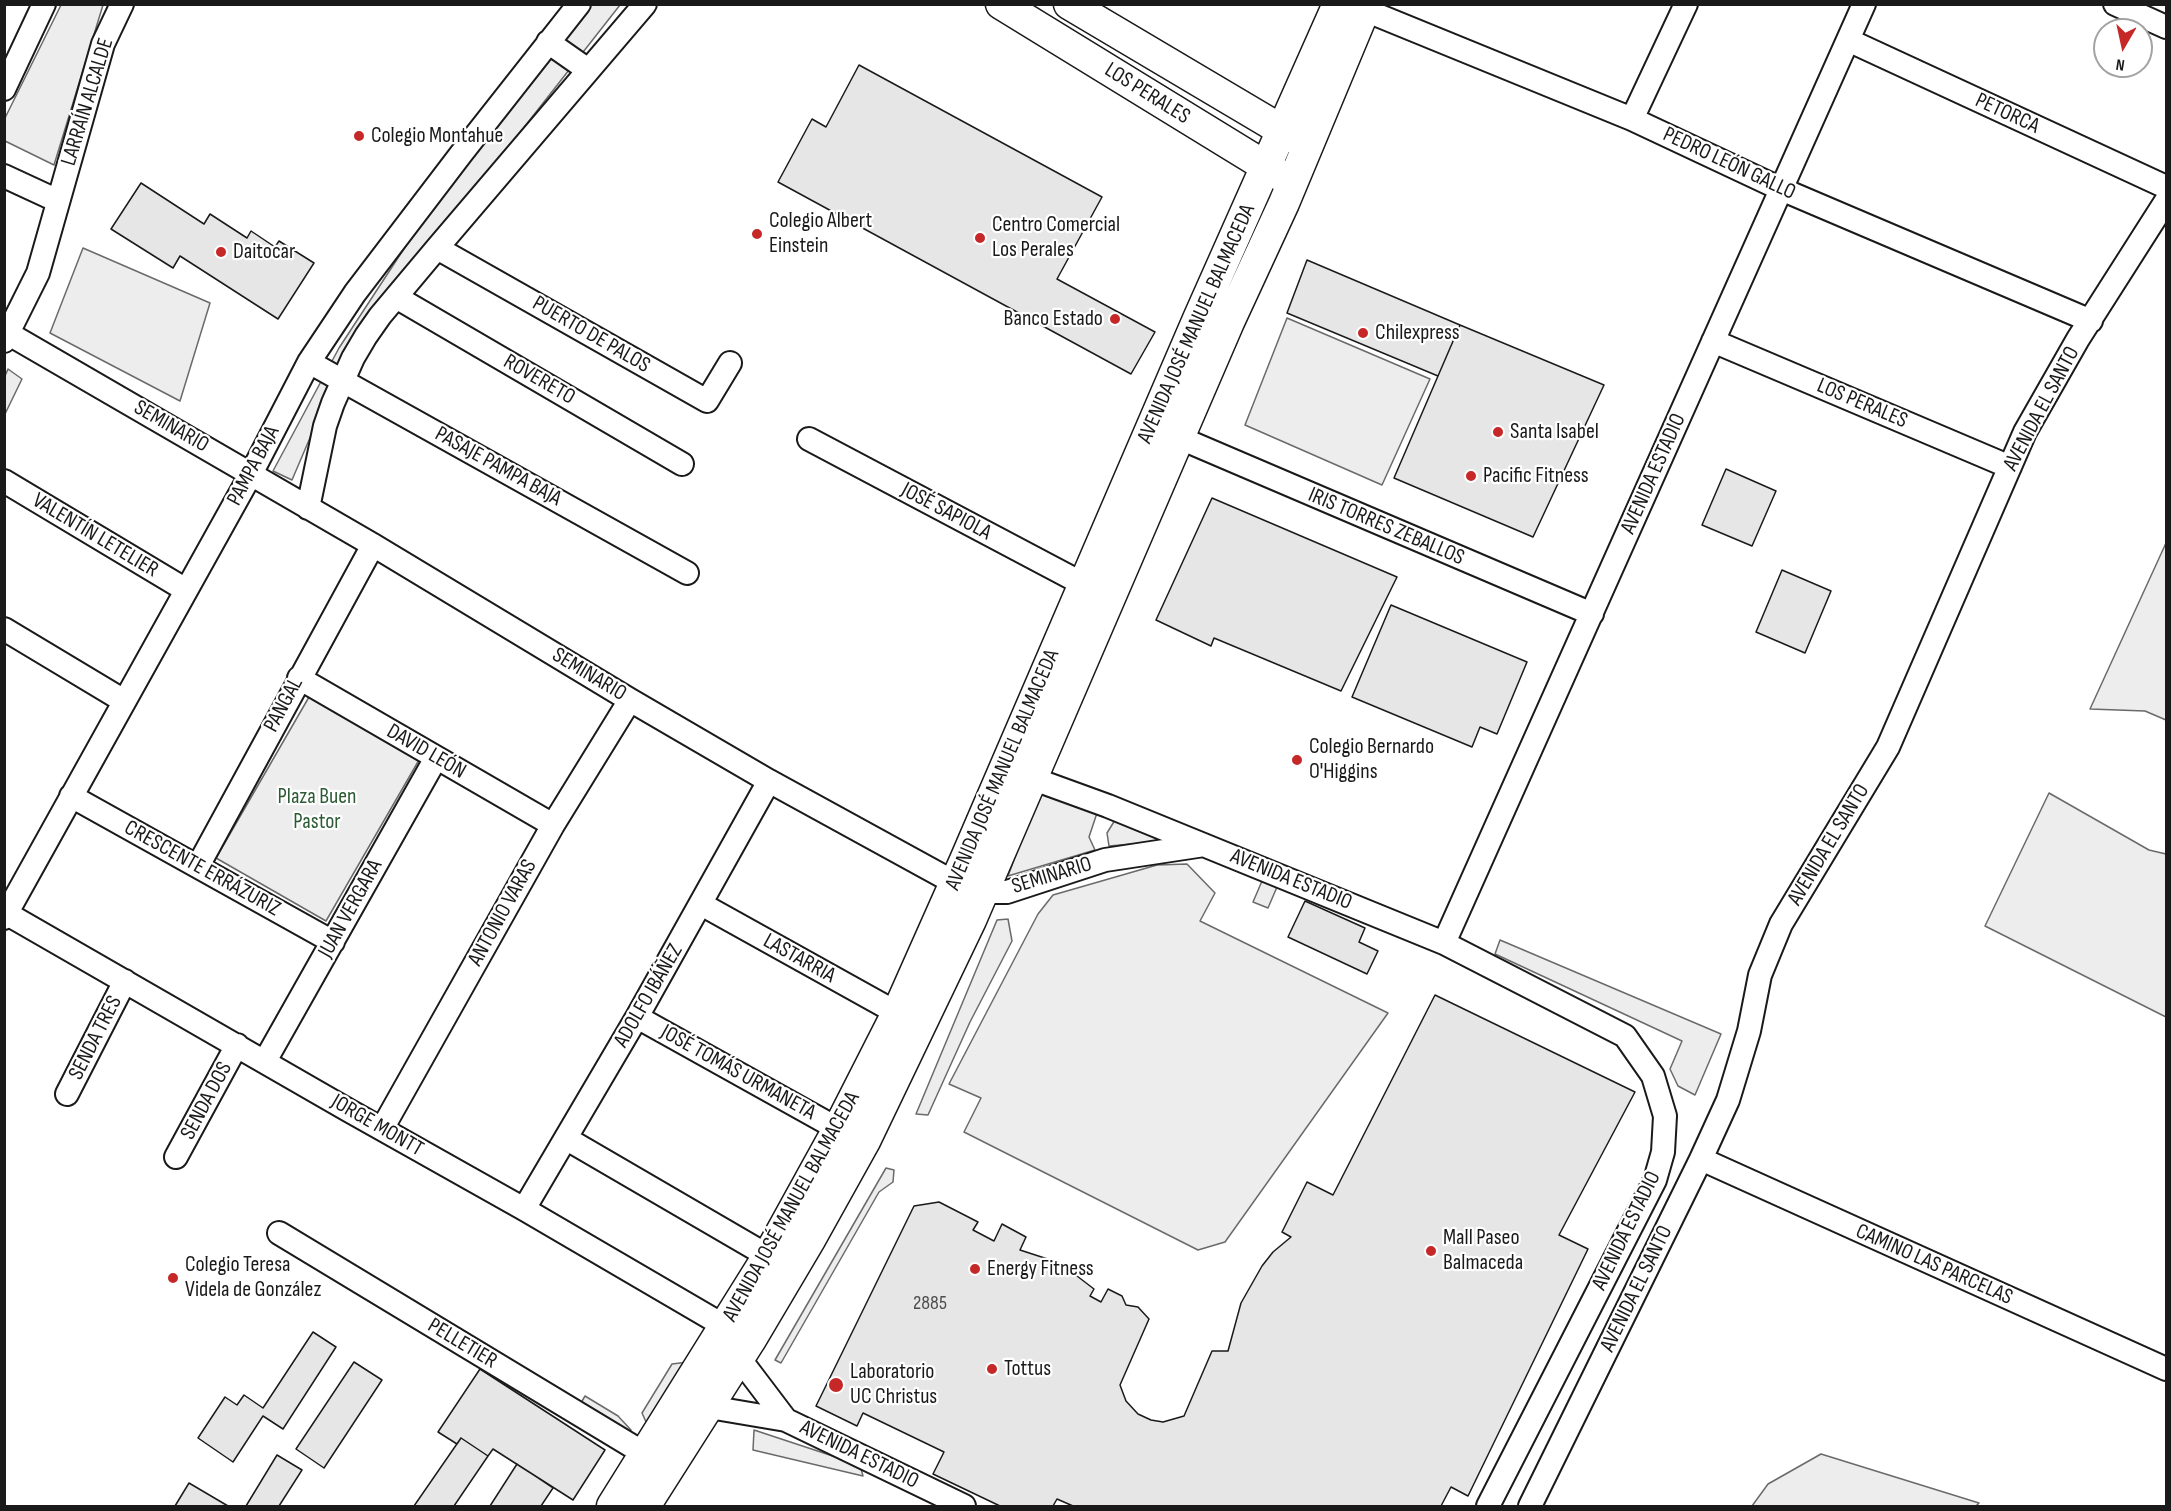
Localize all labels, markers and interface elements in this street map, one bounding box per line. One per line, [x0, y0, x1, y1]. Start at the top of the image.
north arrow [2093, 18, 2153, 78]
street label: LARRAÍN ALCALDE [56, 35, 120, 169]
text: N [2115, 54, 2126, 74]
street label: LOS PERALES [1099, 57, 1195, 131]
street label: PETORCA [1971, 88, 2043, 140]
street label: PEDRO LEÓN GALLO [1659, 122, 1799, 206]
place label: Colegio Montahue [371, 123, 503, 149]
marker: Colegio Montahue [352, 129, 366, 143]
street label: AVENIDA JOSÉ MANUEL BALMACEDA [1132, 200, 1262, 448]
place label: Colegio Albert Einstein [769, 208, 872, 260]
place label: Centro Comercial Los Perales [992, 212, 1120, 264]
marker: Colegio Albert Einstein [750, 227, 764, 241]
marker: Centro Comercial Los Perales [973, 231, 987, 245]
place label: Daitocar [233, 239, 295, 265]
marker: Daitocar [214, 245, 228, 259]
street label: PUERTO DE PALOS [527, 291, 655, 379]
place label: Banco Estado [1004, 306, 1103, 332]
marker: Banco Estado [1108, 312, 1122, 326]
place label: Chilexpress [1375, 320, 1460, 346]
marker: Chilexpress [1356, 326, 1370, 340]
street label: AVENIDA EL SANTO [1998, 342, 2086, 476]
street label: ROVERETO [498, 349, 580, 411]
street label: LOS PERALES [1813, 373, 1911, 435]
street label: SEMINARIO [129, 395, 213, 459]
street label: AVENIDA ESTADIO [1616, 410, 1692, 538]
place label: Santa Isabel [1510, 419, 1599, 445]
street label: PASAJE PAMPA BAJA [430, 421, 566, 513]
street label: PAMPA BAJA [222, 422, 286, 510]
marker: Santa Isabel [1491, 425, 1505, 439]
place label: Pacific Fitness [1483, 463, 1589, 489]
marker: Pacific Fitness [1464, 469, 1478, 483]
street label: JOSÉ SAPIOLA [896, 477, 996, 547]
street label: IRIS TORRES ZEBALLOS [1304, 482, 1468, 572]
street label: VALENTÍN LETELIER [27, 488, 163, 584]
street label: SEMINARIO [547, 643, 631, 707]
street label: AVENIDA JOSÉ MANUEL BALMACEDA [940, 646, 1066, 894]
street label: PANGAL [259, 673, 309, 737]
street label: DAVID LEÓN [382, 719, 470, 785]
place label: Colegio Bernardo O'Higgins [1309, 734, 1434, 786]
marker: Colegio Bernardo O'Higgins [1290, 753, 1304, 767]
street label: AVENIDA EL SANTO [1782, 779, 1876, 911]
park label: Plaza Buen Pastor [278, 784, 356, 836]
street label: CRESCENTE ERRÁZURIZ [119, 815, 285, 923]
street label: AVENIDA ESTADIO [1226, 844, 1356, 916]
street label: SEMINARIO [1009, 851, 1095, 901]
street label: JUAN VERGARA [313, 855, 389, 963]
street label: ANTONIO VARAS [463, 855, 543, 971]
street label: LASTARRIA [758, 928, 840, 990]
street label: ADOLFO IBÁÑEZ [609, 940, 689, 1052]
street label: SENDA TRES [64, 992, 128, 1084]
street label: JOSÉ TOMÁS URMANETA [656, 1019, 820, 1127]
street label: SENDA DOS [176, 1058, 238, 1144]
street label: AVENIDA JOSÉ MANUEL BALMACEDA [718, 1087, 866, 1327]
street label: JORGE MONTT [326, 1089, 428, 1163]
street label: AVENIDA ESTADIO [1587, 1167, 1667, 1295]
street label: CAMINO LAS PARCELAS [1851, 1219, 2017, 1311]
street label: AVENIDA EL SANTO [1595, 1222, 1679, 1356]
place label: Mall Paseo Balmaceda [1443, 1225, 1523, 1276]
marker: Mall Paseo Balmaceda [1424, 1244, 1438, 1258]
place label: Colegio Teresa Videla de González [185, 1252, 321, 1304]
place label: Energy Fitness [987, 1256, 1094, 1282]
marker: Energy Fitness [968, 1262, 982, 1276]
marker: Colegio Teresa Videla de González [166, 1271, 180, 1285]
house number: 2885 [913, 1292, 947, 1316]
street label: PELLETIER [423, 1313, 501, 1375]
place label: Tottus [1004, 1356, 1051, 1382]
place label: Laboratorio UC Christus [850, 1359, 937, 1410]
marker: Tottus [985, 1362, 999, 1376]
marker: Laboratorio UC Christus [827, 1376, 845, 1394]
street label: AVENIDA ESTADIO [795, 1415, 923, 1495]

